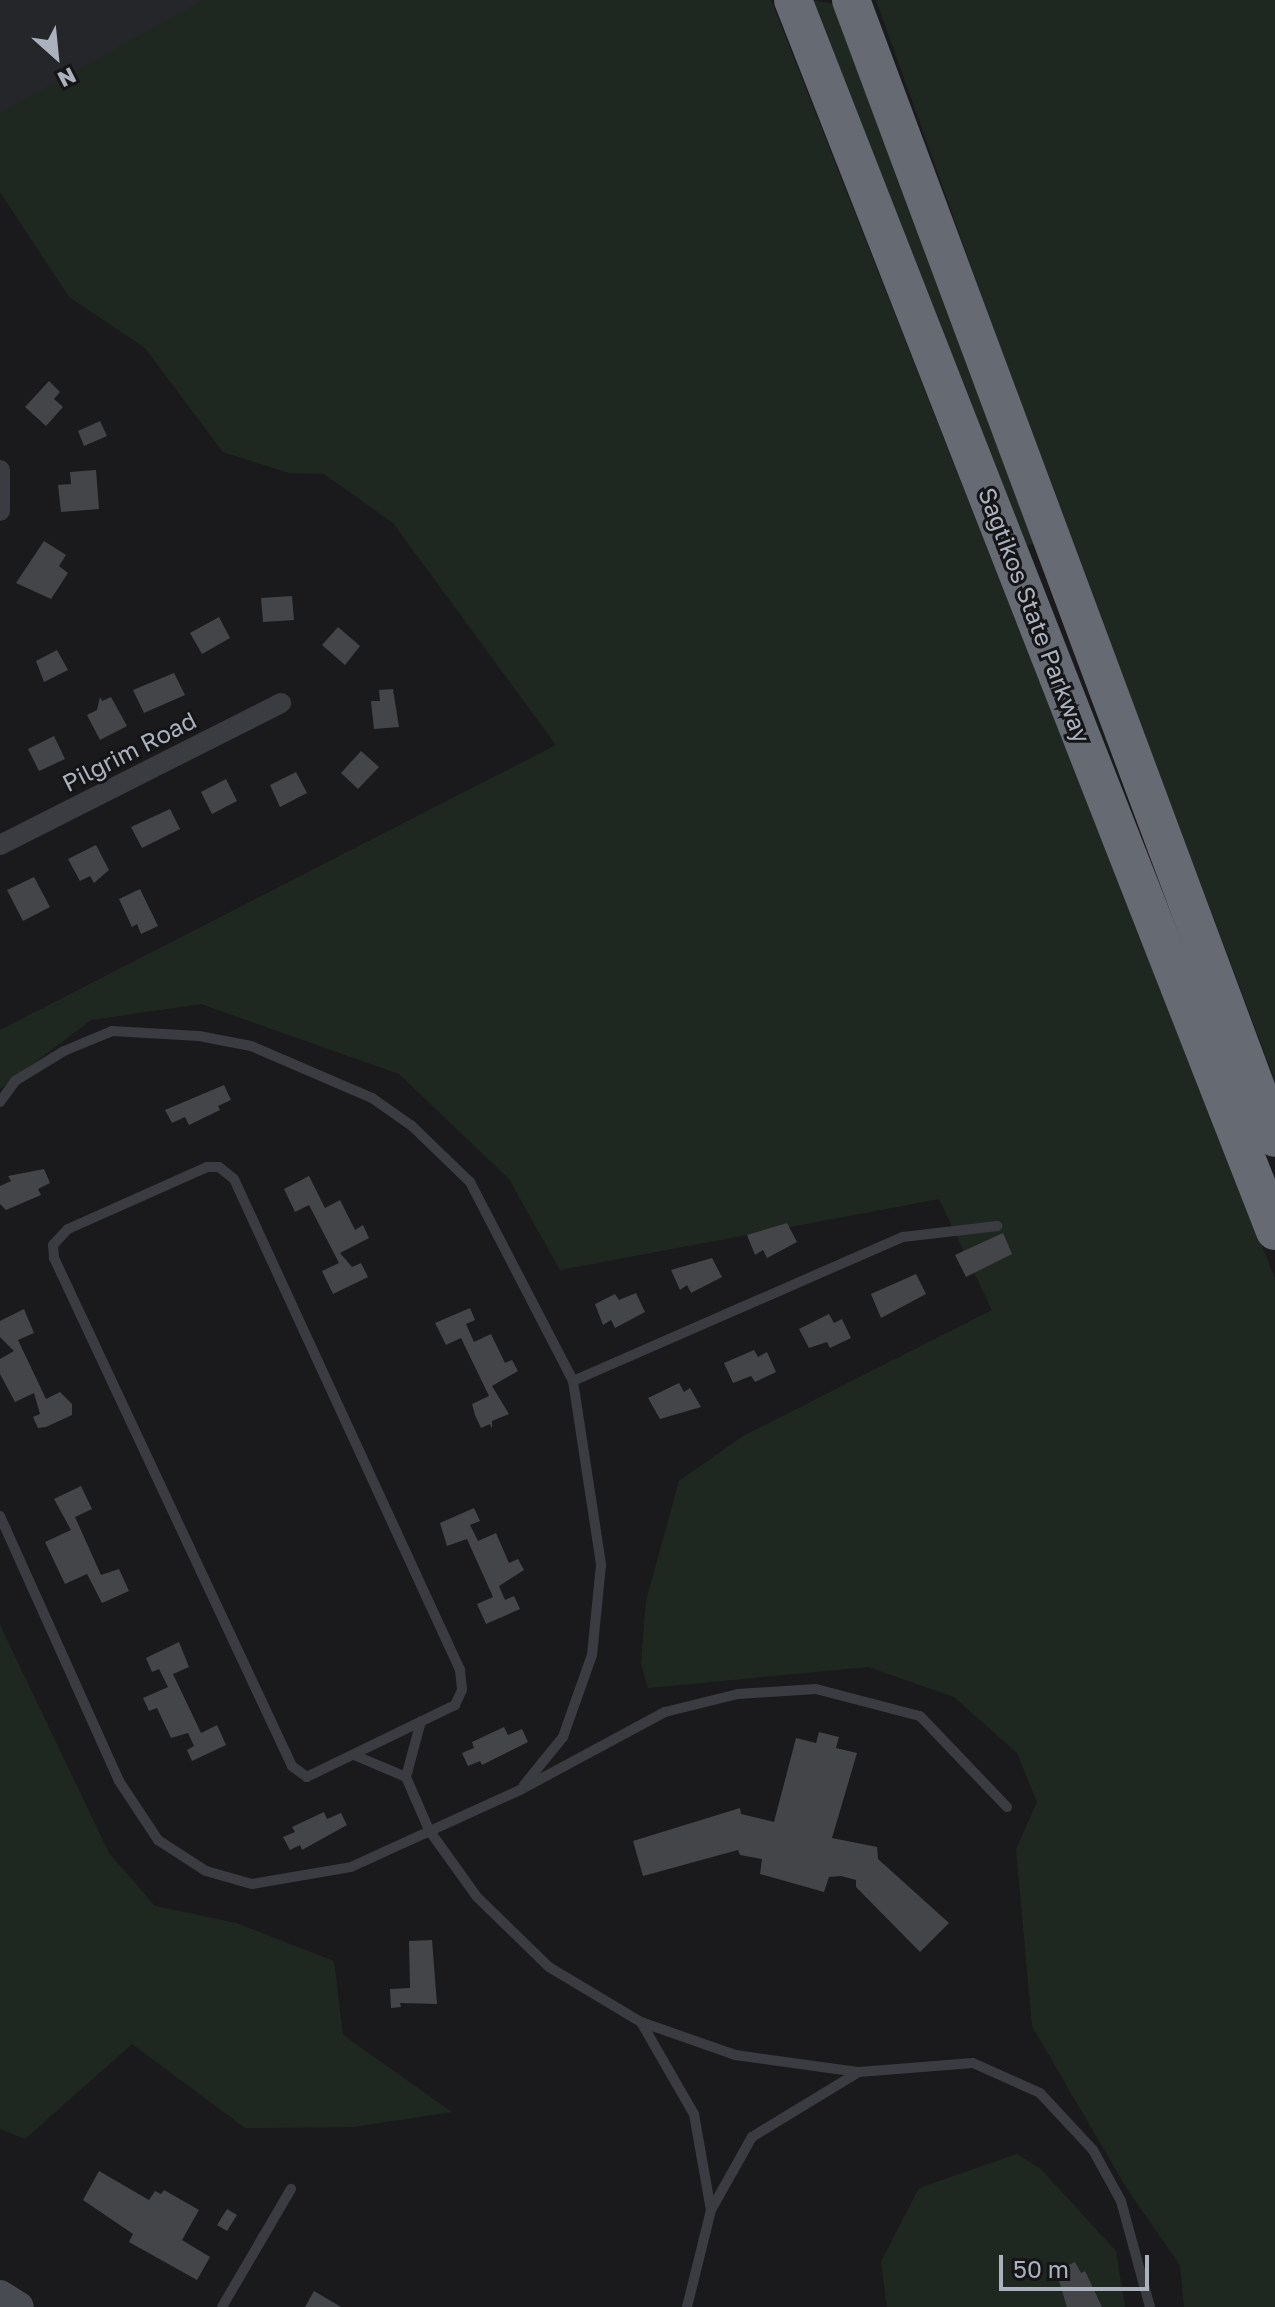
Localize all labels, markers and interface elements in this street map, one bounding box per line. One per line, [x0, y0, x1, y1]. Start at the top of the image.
north arrow [16, 16, 96, 96]
text: N [54, 62, 81, 94]
street label: Sagtikos State Parkway [973, 483, 1097, 747]
street label: Pilgrim Road [57, 705, 201, 797]
scale bar [1003, 2239, 1153, 2289]
text: 50 m [1013, 2254, 1069, 2283]

